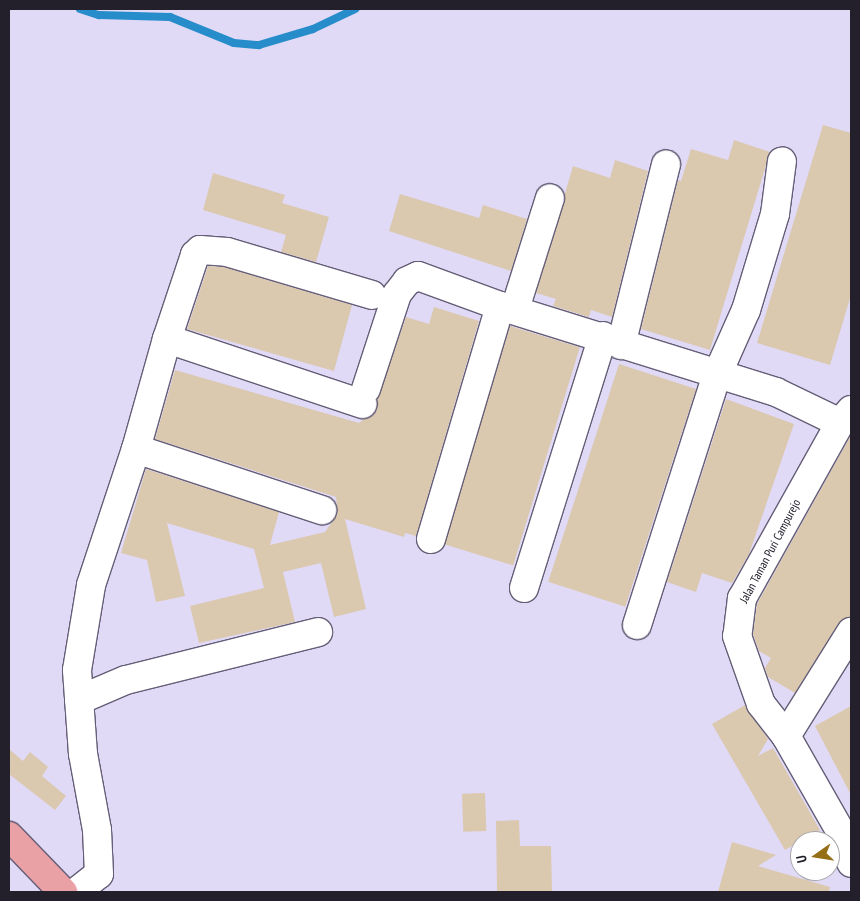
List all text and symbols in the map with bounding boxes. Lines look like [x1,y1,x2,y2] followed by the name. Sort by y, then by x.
[736,497,804,605] street label: Jalan Taman Puri Campurejo
[790,831,840,881] north arrow
[792,854,811,865] text: U

